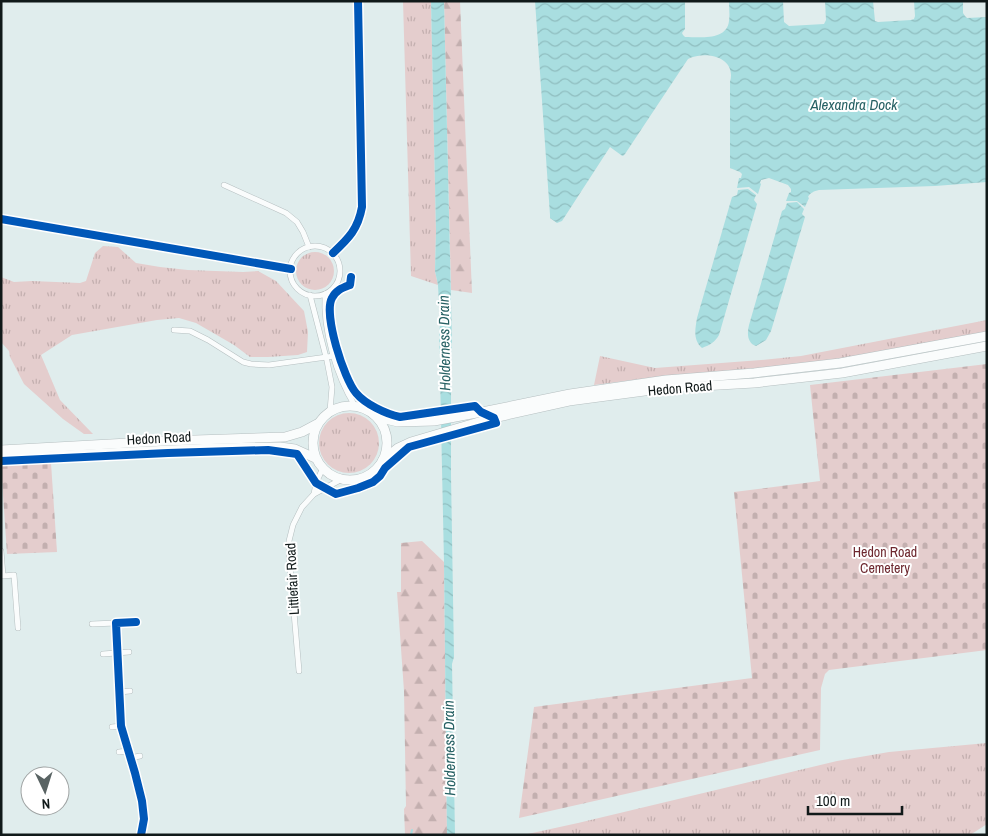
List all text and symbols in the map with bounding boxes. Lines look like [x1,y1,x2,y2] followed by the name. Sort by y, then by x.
[810,94,898,115] water label: Alexandra Dock
[433,295,455,391] water label: Holderness Drain
[647,376,713,400] street label: Hedon Road
[126,427,192,449] street label: Hedon Road
[281,543,303,615] street label: Littlefair Road
[853,543,917,577] park label: Hedon Road Cemetery
[438,700,460,796] water label: Holderness Drain
[20,766,70,816] north arrow
[808,784,902,816] scale bar
[816,790,850,811] text: 100 m
[41,795,51,813] text: N

